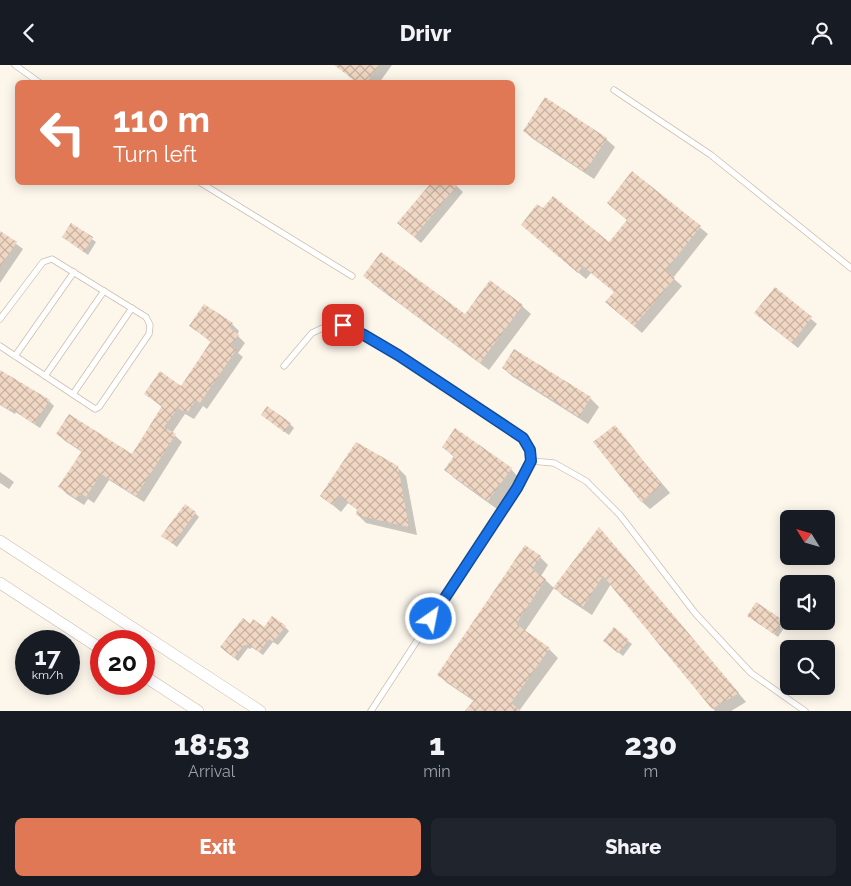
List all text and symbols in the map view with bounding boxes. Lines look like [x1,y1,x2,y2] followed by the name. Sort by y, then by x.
[15,19,43,47] icon: back
[808,19,836,47] icon: person
[400,20,451,46] text: Drivr
[113,99,210,140] text: 110 m
[30,100,95,165] icon: left
[113,141,197,167] text: Turn left
[322,304,364,346] pin
[329,311,357,339] icon: arrive
[780,510,835,565] north arrow
[780,510,835,695] map controls
[780,575,835,630] button: sound
[404,592,456,644] position arrow
[90,630,155,695] speed limit sign: 20
[780,640,835,695] button: search
[34,641,61,671] text: 17
[32,668,63,682] text: km/h
[174,727,249,762] text: 18:53
[429,727,445,762] text: 1
[624,727,677,762] text: 230
[188,762,235,781] text: Arrival
[423,762,451,781] text: min
[643,762,658,781] text: m
[15,818,421,876] button: Exit
[431,818,836,876] button: Share

